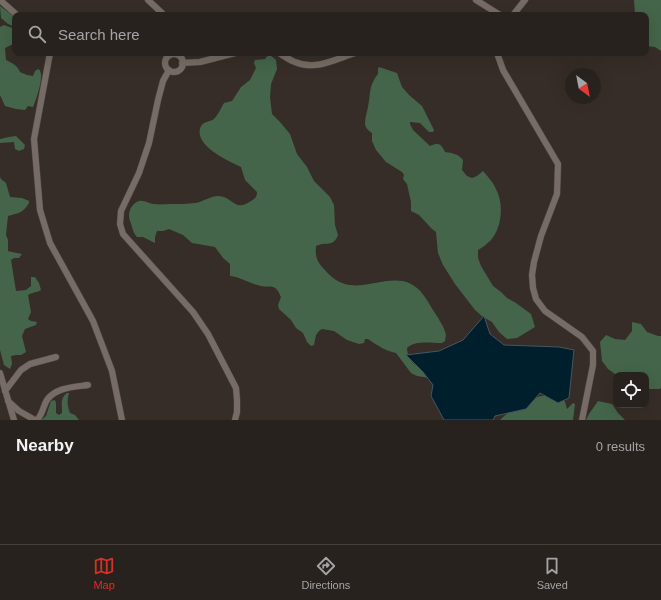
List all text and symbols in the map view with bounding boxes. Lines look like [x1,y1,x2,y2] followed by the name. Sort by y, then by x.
[12,12,649,56] search box
[26,23,48,45] icon: search
[58,26,140,43] text: Search here
[565,68,601,104] north arrow
[613,372,649,408] map controls
[613,372,649,408] button: locate
[16,436,74,455] text: Nearby
[596,439,645,454] text: 0 results
[93,555,115,591] tab: Map
[301,555,350,591] tab: Directions
[537,555,568,591] tab: Saved

